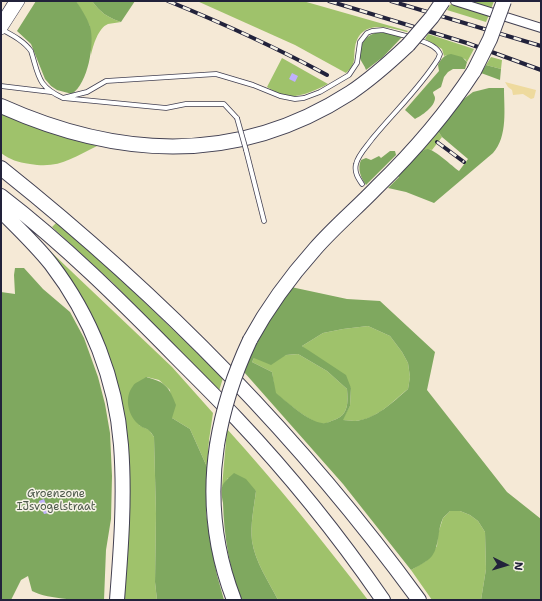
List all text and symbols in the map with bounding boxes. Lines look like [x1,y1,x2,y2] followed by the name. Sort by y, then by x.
[17,487,95,513] park label: Groenzone IJsvogelstraat
[486,545,526,585] north arrow
[511,561,526,571] text: N

